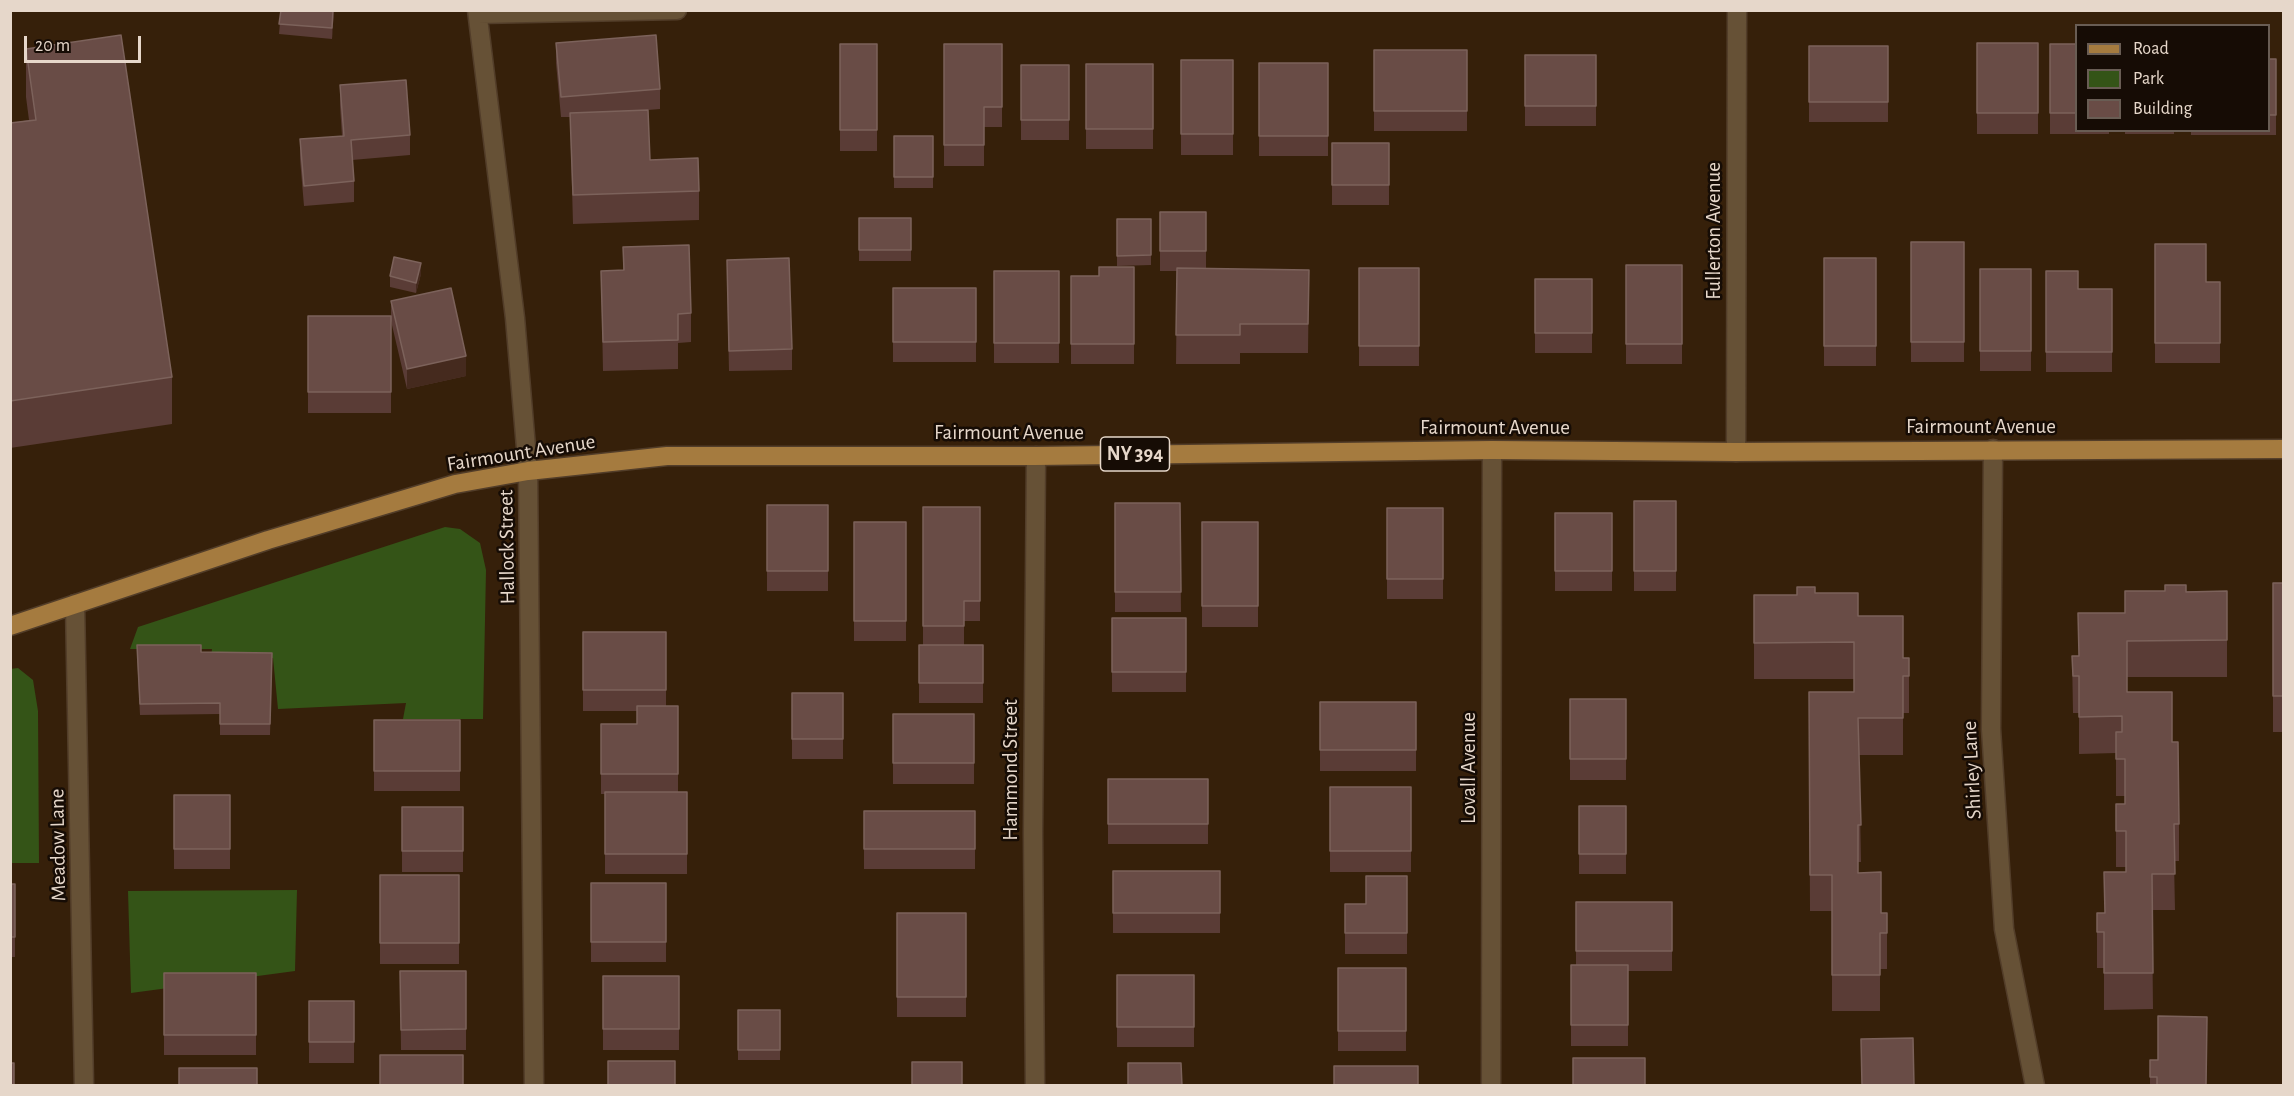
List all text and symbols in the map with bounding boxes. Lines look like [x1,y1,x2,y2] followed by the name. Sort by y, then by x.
[27,24,144,62] scale bar
[2075,24,2270,132] legend
[35,37,70,55] text: 20 m
[2133,40,2169,58] text: Road
[2133,70,2164,88] text: Park
[2133,100,2192,118] text: Building
[1701,162,1727,300] street label: Fullerton Avenue
[1906,414,2056,440] street label: Fairmount Avenue
[1420,415,1570,441] street label: Fairmount Avenue
[934,420,1084,446] street label: Fairmount Avenue
[445,429,597,477] street label: Fairmount Avenue
[1100,437,1170,471] road number: NY 394
[493,489,521,605] street label: Hallock Street
[998,699,1024,841] street label: Hammond Street
[1456,712,1482,824] street label: Lovall Avenue
[1957,720,1987,820] street label: Shirley Lane
[44,788,72,902] street label: Meadow Lane

